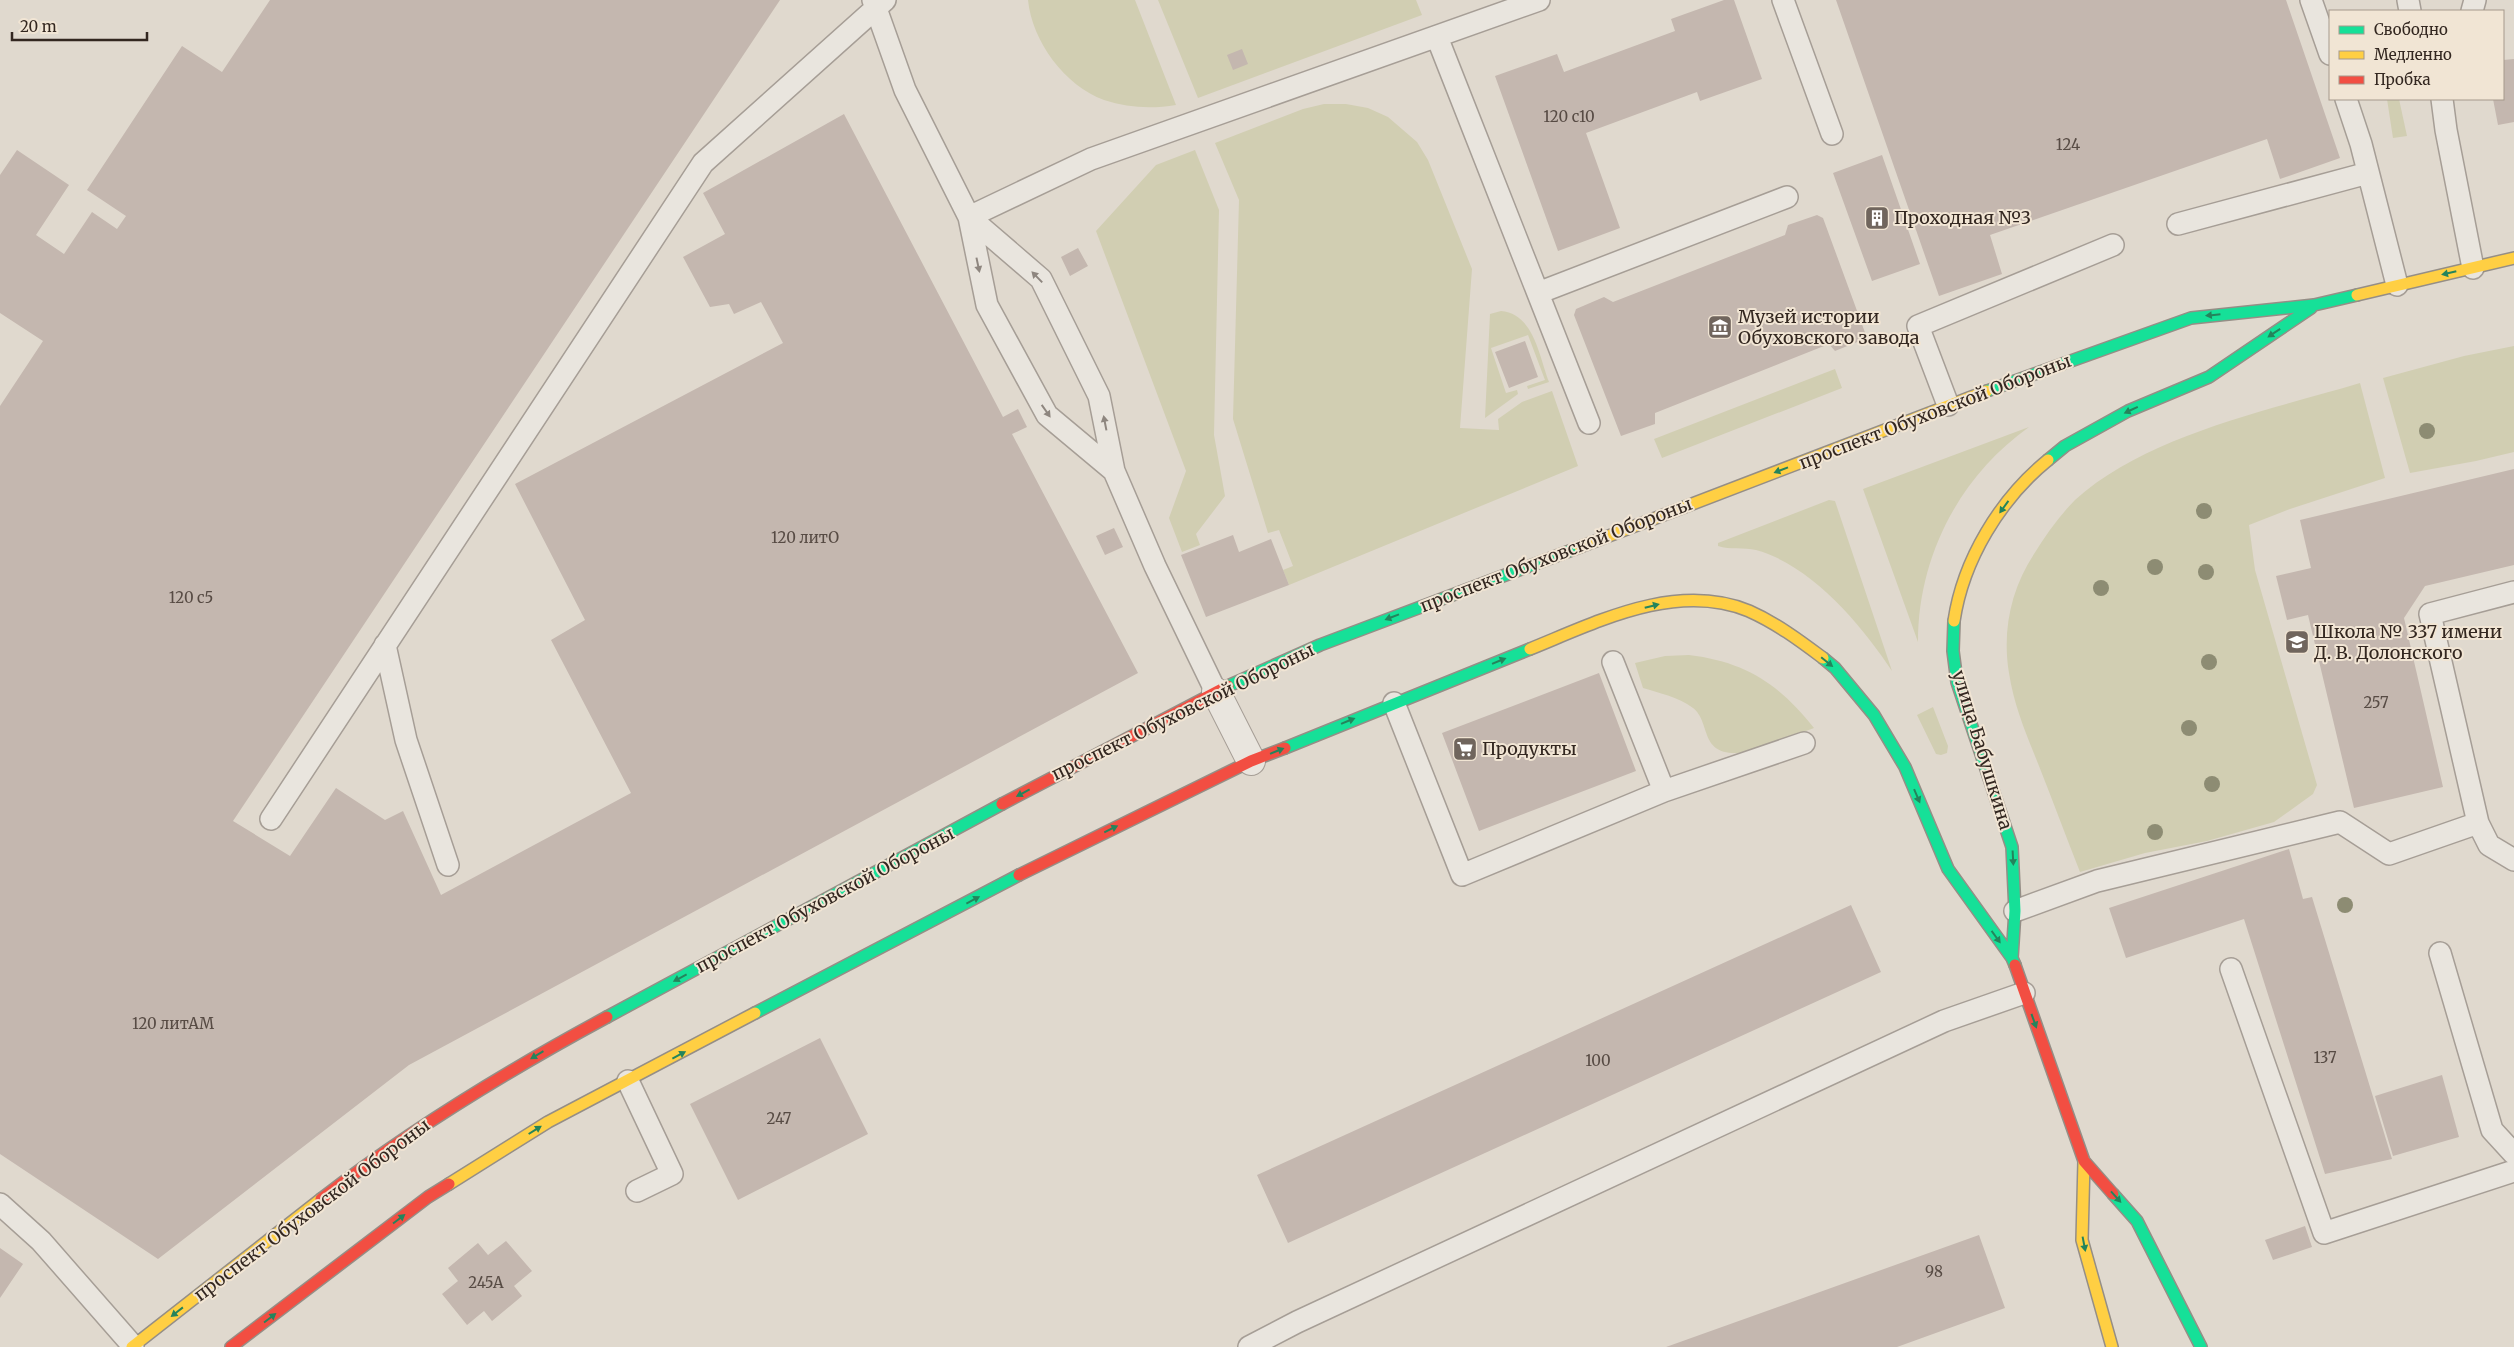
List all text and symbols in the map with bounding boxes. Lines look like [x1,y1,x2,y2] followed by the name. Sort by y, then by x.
[12,10,148,42] scale bar
[2329,10,2504,100] legend
[20,17,57,36] text: 20 m
[2374,20,2448,39] text: Свободно
[2374,45,2452,64] text: Медленно
[2374,70,2431,89] text: Пробка
[1543,107,1595,126] house number: 120 с10
[2056,135,2080,154] house number: 124
[1864,205,1890,231] building icon: Проходная №3
[1894,206,2031,229] place label: Проходная №3
[975,257,983,273] one-way arrow
[2442,269,2457,277] one-way arrow
[1031,271,1043,283] one-way arrow
[1738,305,1920,349] place label: Музей истории Обуховского завода
[2205,311,2221,319] one-way arrow
[1707,314,1733,340] museum icon: Музей истории Обуховского завода
[2267,328,2280,338] one-way arrow
[1796,349,2074,474] street label: проспект Обуховской Обороны
[1041,404,1050,418] one-way arrow
[2124,406,2138,414] one-way arrow
[1100,415,1108,431] one-way arrow
[1774,466,1788,474] one-way arrow
[1417,492,1695,617] street label: проспект Обуховской Обороны
[1999,500,2009,514] one-way arrow
[771,528,839,547] house number: 120 литО
[169,588,213,607] house number: 120 с5
[1645,602,1660,610] one-way arrow
[1384,613,1399,621] one-way arrow
[2314,620,2502,664] place label: Школа № 337 имени Д. В. Долонского
[2284,629,2310,655] school or university icon: Школа № 337 имени Д. В. Долонского
[1048,638,1318,785] street label: проспект Обуховской Обороны
[1492,657,1507,665] one-way arrow
[1821,657,1834,668] one-way arrow
[1947,667,2018,833] street label: улица Бабушкина
[2363,693,2389,712] house number: 257
[1341,717,1356,725] one-way arrow
[1452,736,1478,762] supermarket icon: Продукты
[1482,737,1577,760] place label: Продукты
[1270,746,1284,754] one-way arrow
[1016,789,1030,797] one-way arrow
[1913,789,1921,804] one-way arrow
[692,821,958,978] street label: проспект Обуховской Обороны
[1104,824,1118,832] one-way arrow
[2009,851,2017,867] one-way arrow
[966,896,980,904] one-way arrow
[1991,930,2002,943] one-way arrow
[672,974,687,982] one-way arrow
[132,1014,214,1033] house number: 120 литАМ
[2030,1014,2038,1029] one-way arrow
[2314,1048,2337,1067] house number: 137
[672,1050,685,1059] one-way arrow
[530,1051,543,1060] one-way arrow
[1585,1051,1611,1070] house number: 100
[767,1109,792,1128] house number: 247
[189,1113,434,1306] street label: проспект Обуховской Обороны
[528,1126,541,1135] one-way arrow
[2110,1191,2122,1203] one-way arrow
[392,1214,405,1225] one-way arrow
[2080,1237,2088,1252] one-way arrow
[1925,1262,1943,1281] house number: 98
[468,1273,504,1292] house number: 245А
[170,1307,184,1317] one-way arrow
[263,1312,276,1323] one-way arrow

